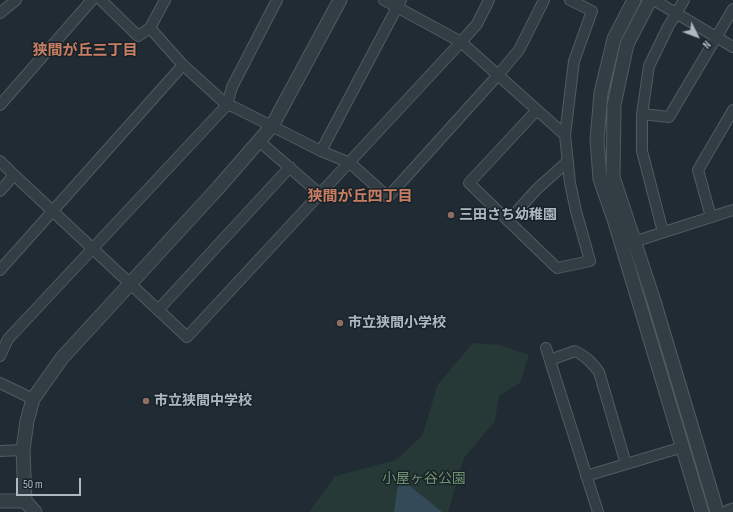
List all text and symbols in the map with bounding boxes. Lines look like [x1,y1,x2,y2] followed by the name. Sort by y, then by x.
[677,16,717,56] north arrow
[699,38,713,51] text: N
[33,42,137,60] district label: 狭間が丘三丁目
[308,188,412,206] district label: 狭間が丘四丁目
[459,207,557,223] place label: 三田さち幼稚園
[446,210,456,220] marker: 三田さち幼稚園
[348,315,446,331] place label: 市立狭間小学校
[335,318,345,328] marker: 市立狭間小学校
[154,393,252,409] place label: 市立狭間中学校
[141,396,151,406] marker: 市立狭間中学校
[18,470,83,496] scale bar
[382,471,466,487] park label: 小屋ヶ谷公園
[23,477,43,492] text: 50 m

